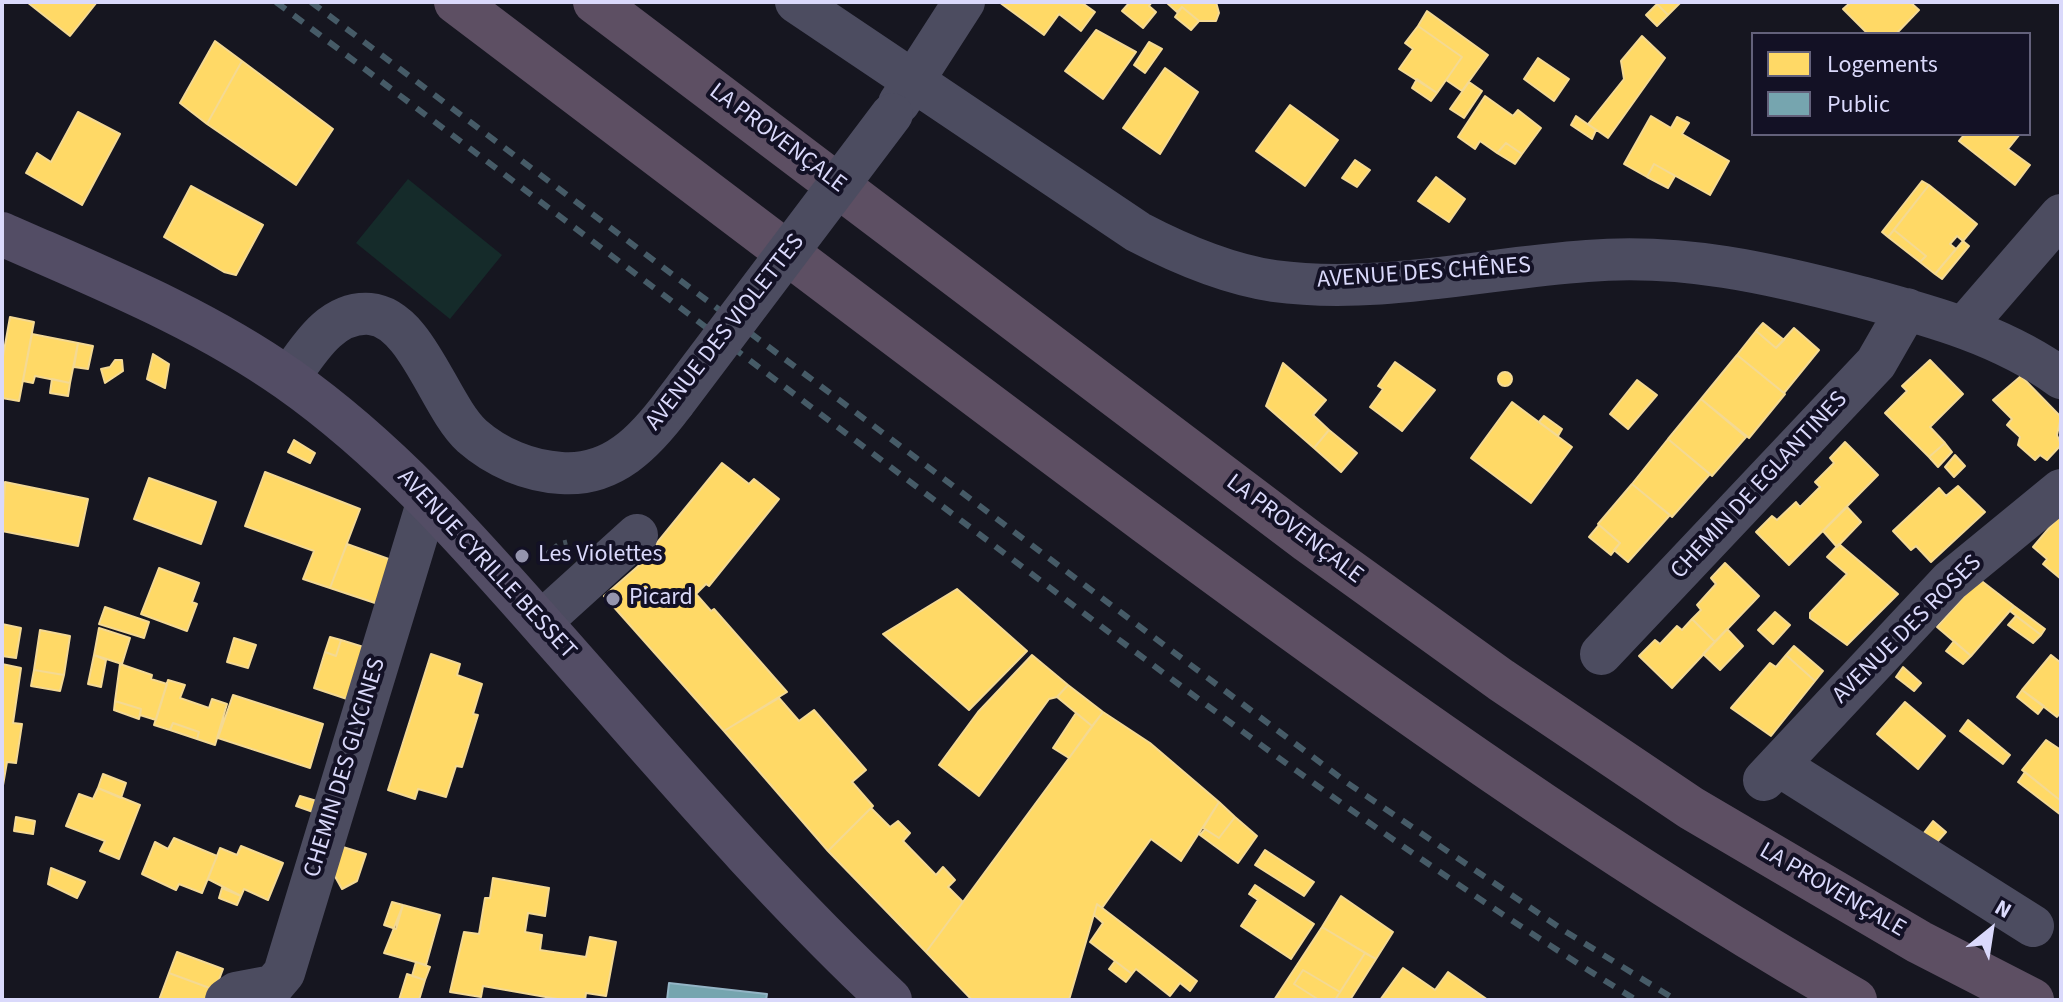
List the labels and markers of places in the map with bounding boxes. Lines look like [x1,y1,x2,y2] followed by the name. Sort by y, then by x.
[538,542,663,570] place label: Les Violettes
[513,547,531,565] marker: Les Violettes
[629,585,693,613] place label: Picard
[604,590,622,608] marker: Picard

